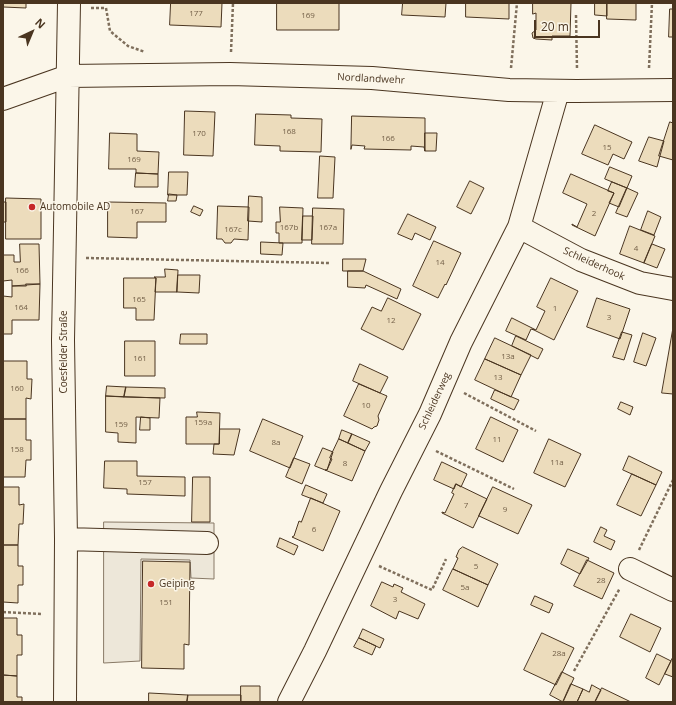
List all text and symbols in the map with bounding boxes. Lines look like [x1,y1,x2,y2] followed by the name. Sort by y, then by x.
[189,9,203,19] house number: 177
[301,11,315,21] house number: 169
[12,12,52,52] north arrow
[536,12,602,38] scale bar
[32,14,49,32] text: N
[541,18,569,35] text: 20 m
[337,71,405,87] street label: Nordlandwehr
[282,127,296,137] house number: 168
[192,129,206,139] house number: 170
[381,134,395,144] house number: 166
[602,143,612,153] house number: 15
[127,155,141,165] house number: 169
[40,201,110,213] place label: Automobile AD
[27,202,37,212] marker: Automobile AD
[130,207,144,217] house number: 167
[592,209,596,219] house number: 2
[280,223,298,233] house number: 167b
[319,223,337,233] house number: 167a
[224,225,242,235] house number: 167c
[634,244,638,254] house number: 4
[561,245,627,283] street label: Schleiderhook
[435,258,445,268] house number: 14
[15,266,29,276] house number: 166
[132,295,146,305] house number: 165
[14,303,28,313] house number: 164
[553,304,557,314] house number: 1
[58,310,70,394] street label: Coesfelder Straße
[607,313,611,323] house number: 3
[386,316,396,326] house number: 12
[501,352,515,362] house number: 13a
[133,354,147,364] house number: 161
[417,371,453,431] street label: Schleiderweg
[493,373,503,383] house number: 13
[10,384,24,394] house number: 160
[361,401,371,411] house number: 10
[194,418,212,428] house number: 159a
[114,420,128,430] house number: 159
[492,435,502,445] house number: 11
[271,438,281,448] house number: 8a
[10,445,24,455] house number: 158
[550,458,564,468] house number: 11a
[343,459,347,469] house number: 8
[138,478,152,488] house number: 157
[464,501,468,511] house number: 7
[503,505,507,515] house number: 9
[312,525,316,535] house number: 6
[474,562,478,572] house number: 5
[596,576,606,586] house number: 28
[159,578,195,590] place label: Geiping
[146,579,156,589] marker: Geiping
[460,583,470,593] house number: 5a
[393,595,397,605] house number: 3
[159,598,173,608] house number: 151
[552,649,566,659] house number: 28a

